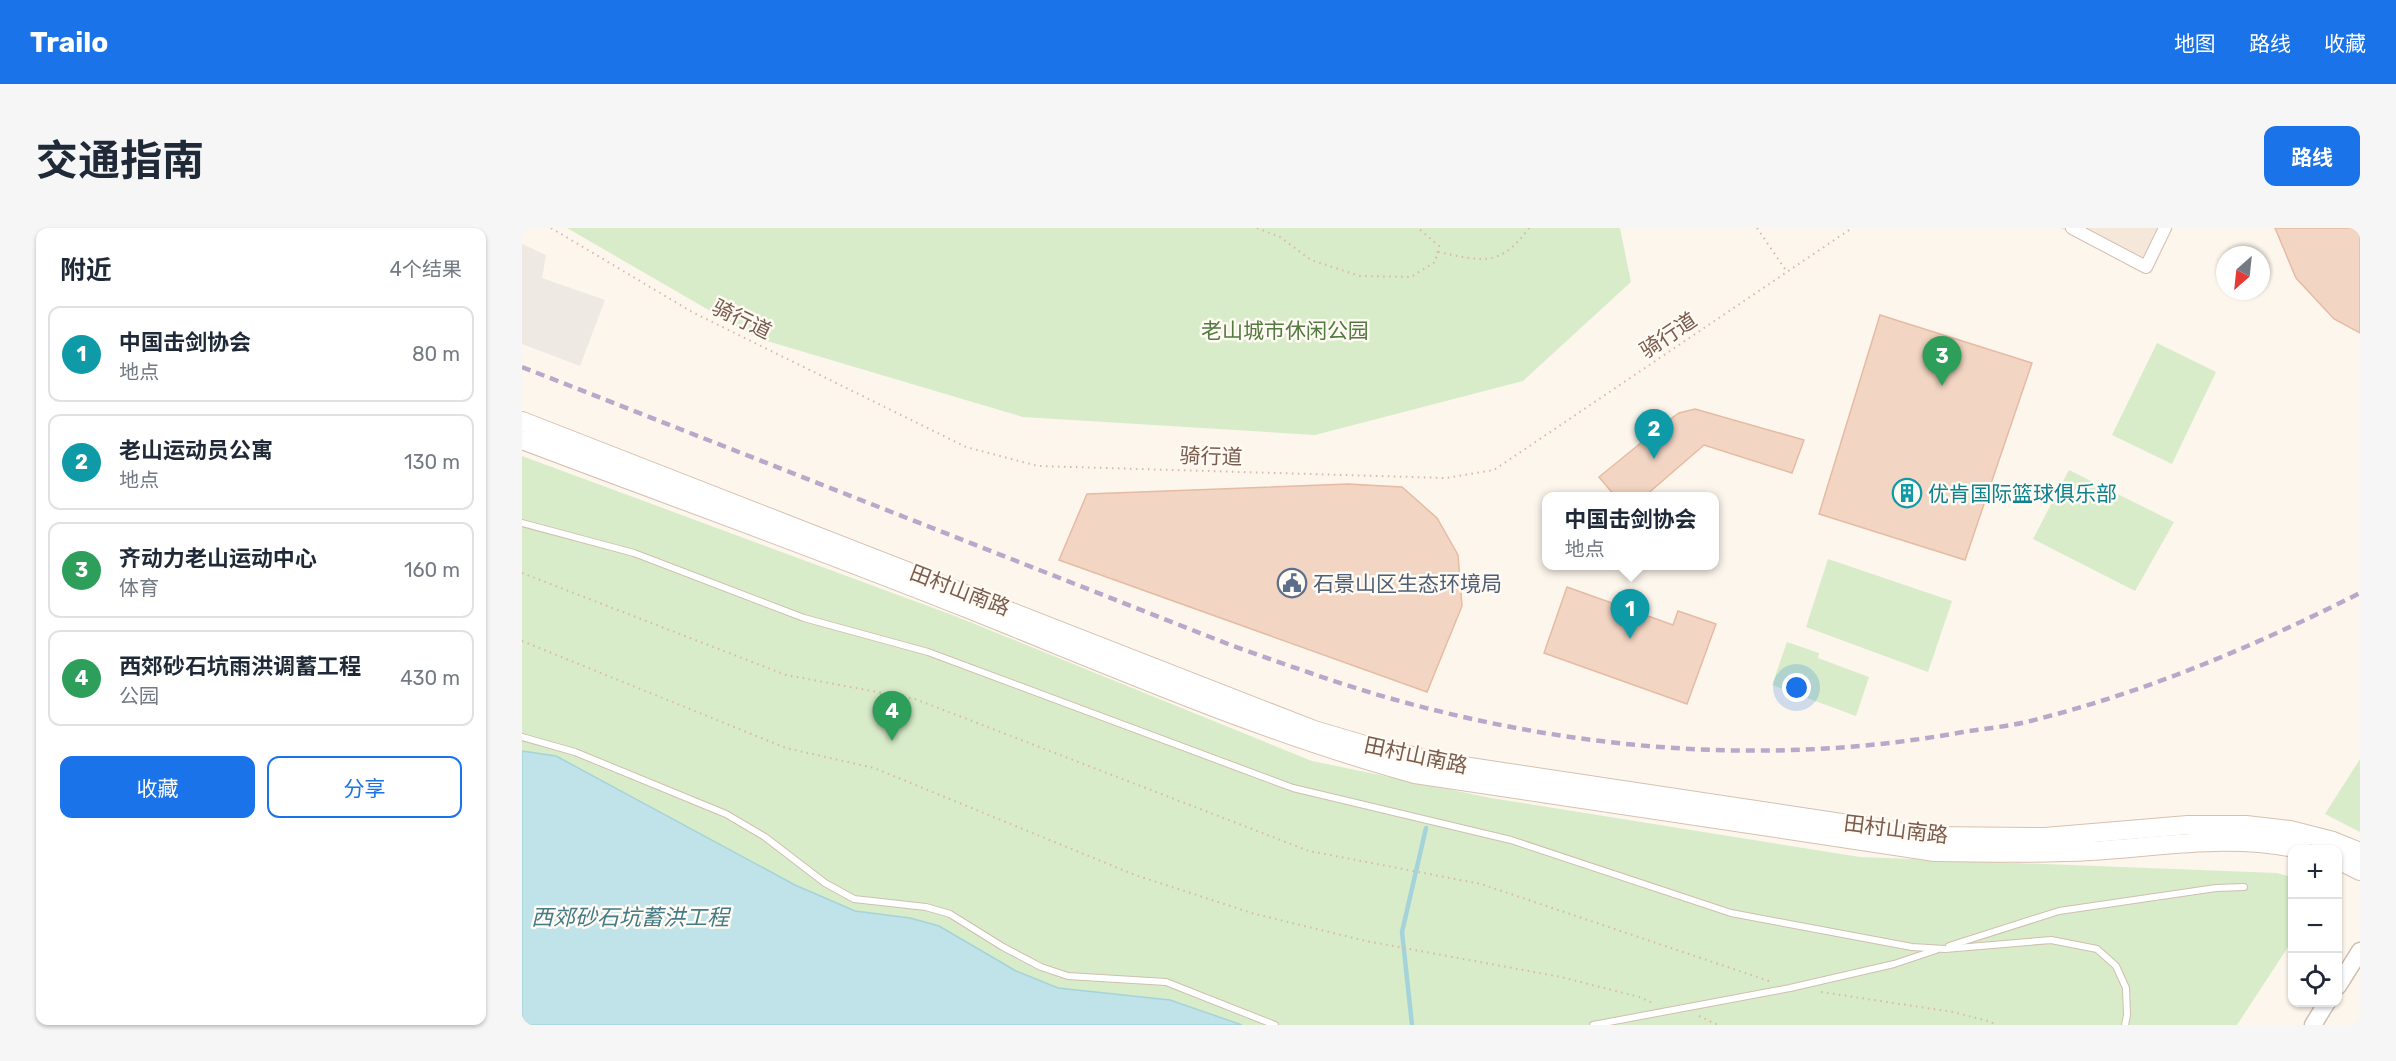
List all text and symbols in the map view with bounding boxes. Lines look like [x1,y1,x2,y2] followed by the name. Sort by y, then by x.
[30,26,108,59] text: Trailo
[2174,31,2216,56] text: 地图
[2249,31,2291,56] text: 路线
[2324,31,2366,56] text: 收藏
[2264,126,2360,186] button: 路线
[36,136,204,186] text: 交通指南
[2216,246,2270,300] north arrow
[60,255,112,286] text: 附近
[390,257,462,281] text: 4个结果
[708,294,776,344] street label: 骑行道
[1635,307,1701,363] street label: 骑行道
[1201,318,1369,343] park label: 老山城市休闲公园
[119,329,251,356] text: 中国击剑协会
[1922,336,1962,386] pin: 3
[77,342,86,366] text: 1
[412,342,460,366] text: 80 m
[119,360,159,384] text: 地点
[1634,410,1674,459] pin: 2
[119,437,273,464] text: 老山运动员公寓
[1179,442,1243,470] street label: 骑行道
[75,450,88,474] text: 2
[404,450,460,474] text: 130 m
[119,468,159,492] text: 地点
[1891,477,1923,509] building icon: 优肯国际篮球俱乐部
[1928,481,2117,506] place label: 优肯国际篮球俱乐部
[1542,492,1719,570] popup
[1564,506,1697,533] text: 中国击剑协会
[1564,537,1604,561] text: 地点
[119,545,317,572] text: 齐动力老山运动中心
[75,558,88,582] text: 3
[404,558,460,582] text: 160 m
[907,560,1013,620] street label: 田村山南路
[1276,567,1308,599] public building icon: 石景山区生态环境局
[1313,571,1502,596] place label: 石景山区生态环境局
[119,576,159,600] text: 体育
[1610,590,1650,639] pin: 1
[119,653,361,680] text: 西郊砂石坑雨洪调蓄工程
[75,666,88,690] text: 4
[400,666,460,690] text: 430 m
[1782,673,1811,702] your location
[119,684,159,708] text: 公园
[872,692,911,741] pin: 4
[1362,732,1470,778] street label: 田村山南路
[60,756,255,818] button: 收藏
[267,756,462,818] button: 分享
[1842,810,1950,848] street label: 田村山南路
[2288,845,2342,1007] map controls
[2288,845,2342,899] button: +
[2288,899,2342,953] button: −
[531,904,732,931] water label: 西郊砂石坑蓄洪工程
[2288,953,2342,1007] button: locate

